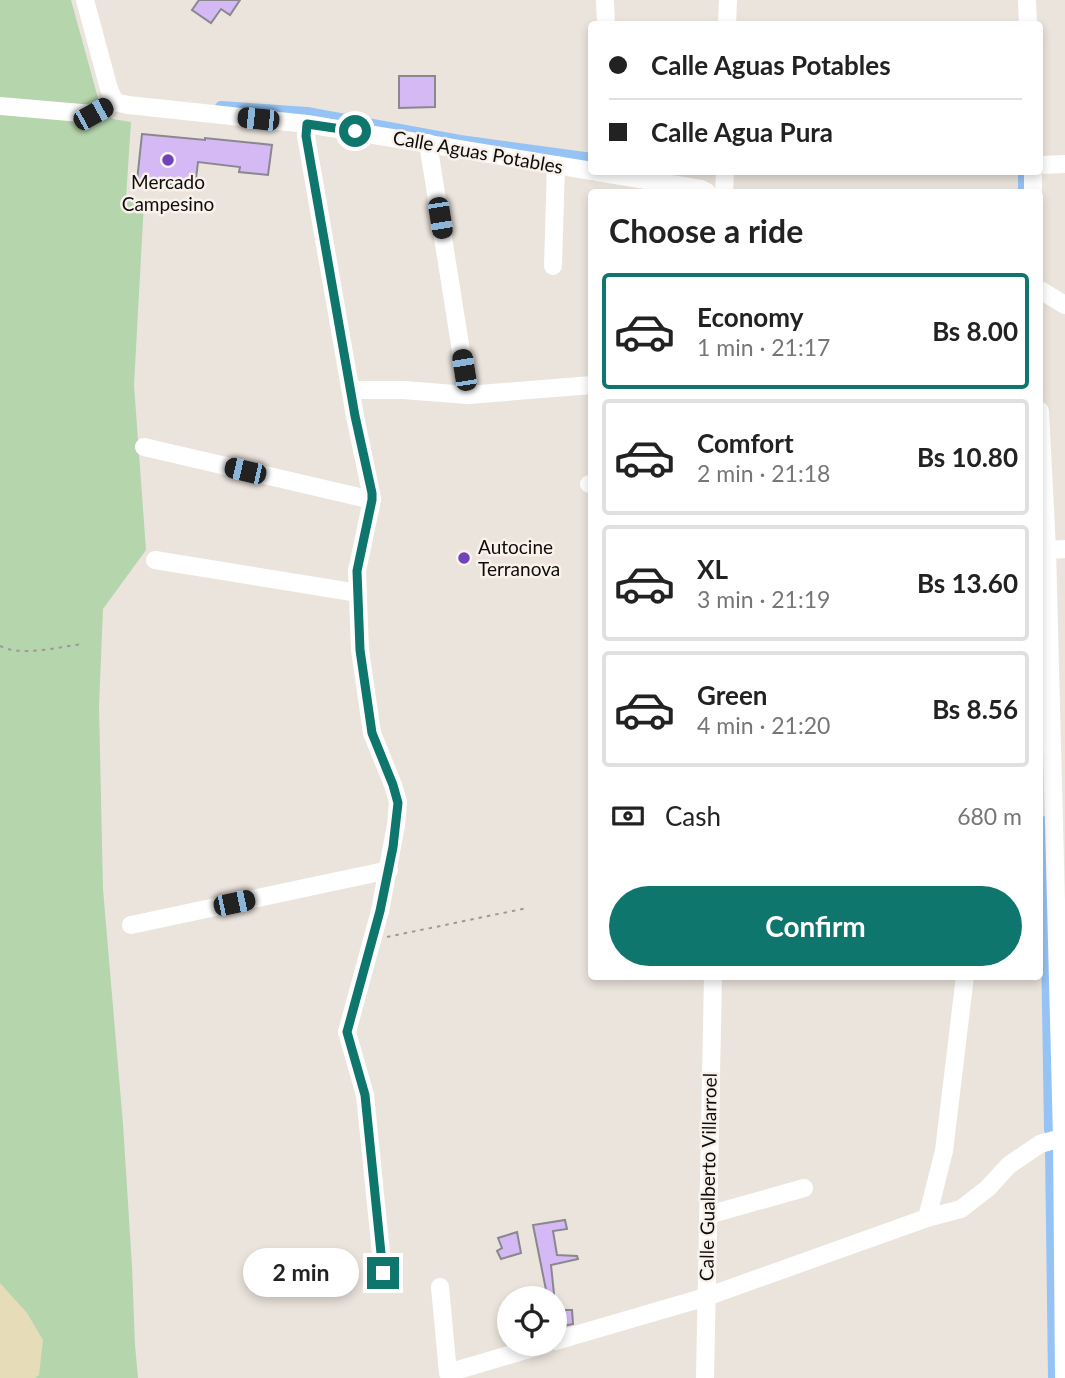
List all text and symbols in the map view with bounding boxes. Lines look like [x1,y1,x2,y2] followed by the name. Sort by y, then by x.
[651,49,891,81] text: Calle Aguas Potables
[70,95,117,133] car
[237,106,280,132] car
[339,115,371,147] route start
[651,116,833,148] text: Calle Agua Pura
[391,125,565,178] street label: Calle Aguas Potables
[160,152,176,168] marker: Mercado Campesino
[122,170,214,215] place label: Mercado Campesino
[427,196,454,240] car
[609,211,803,250] text: Choose a ride
[613,300,676,363] icon: car
[697,301,803,333] text: Economy
[932,315,1018,347] text: Bs 8.00
[697,333,830,361] text: 1 min · 21:17
[451,348,478,392] car
[613,426,676,489] icon: car
[697,427,794,459] text: Comfort
[917,441,1018,473] text: Bs 10.80
[223,456,268,486] car
[697,459,830,487] text: 2 min · 21:18
[478,535,560,580] place label: Autocine Terranova
[456,550,472,566] marker: Autocine Terranova
[613,552,676,615] icon: car
[697,553,728,585] text: XL
[917,567,1018,599] text: Bs 13.60
[697,585,830,613] text: 3 min · 21:19
[613,678,676,741] icon: car
[697,679,767,711] text: Green
[932,693,1018,725] text: Bs 8.56
[697,711,830,739] text: 4 min · 21:20
[609,797,647,835] icon: cash
[665,800,721,832] text: Cash
[957,802,1022,830] text: 680 m
[609,886,1022,966] button: Confirm
[212,888,257,918] car
[694,1073,721,1281] street label: Calle Gualberto Villarroel
[243,1248,358,1298] callout: 2 min
[367,1257,399,1289] route end
[272,1258,330,1286] text: 2 min
[497,1286,567,1356] map controls
[497,1286,567,1356] button: locate

